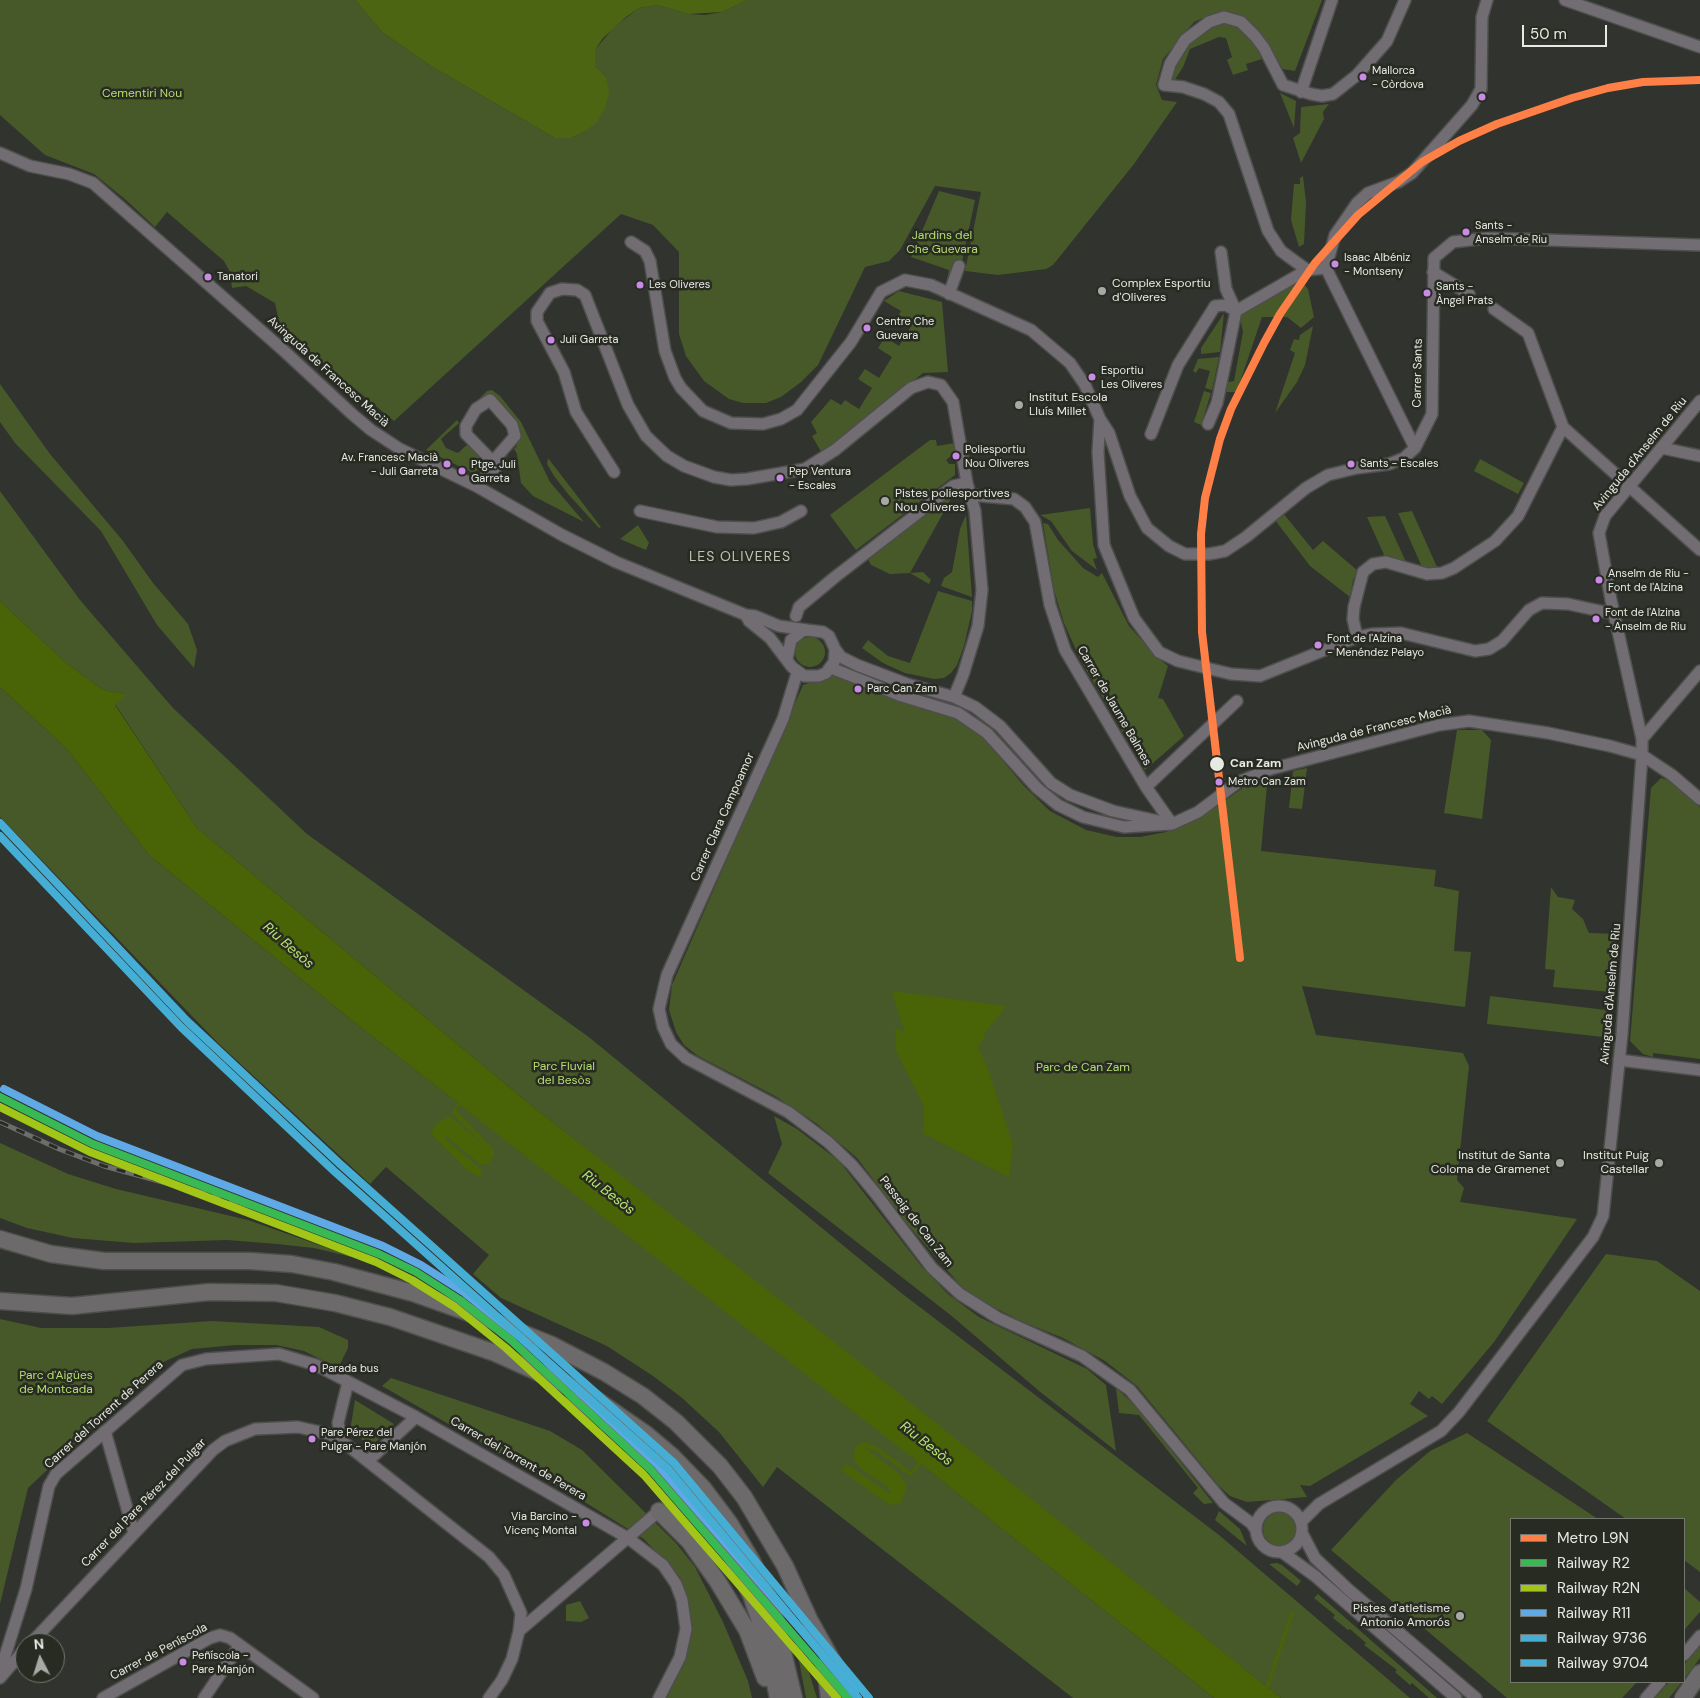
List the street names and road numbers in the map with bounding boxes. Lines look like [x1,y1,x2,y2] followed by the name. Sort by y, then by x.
[264,314,392,430] street label: Avinguda de Francesc Macià
[1410,338,1426,408] street label: Carrer Sants
[1590,394,1690,514] street label: Avinguda d'Anselm de Riu
[1074,644,1154,768] street label: Carrer de Jaume Balmes
[1295,703,1453,755] street label: Avinguda de Francesc Macià
[688,750,758,884] street label: Carrer Clara Campoamor
[1598,923,1624,1065] street label: Avinguda d'Anselm de Riu
[876,1174,956,1270] street label: Passeig de Can Zam
[42,1358,166,1472] street label: Carrer del Torrent de Perera
[448,1414,588,1504] street label: Carrer del Torrent de Perera
[79,1436,209,1570] street label: Carrer del Pare Pérez del Pulgar
[108,1620,210,1684] street label: Carrer de Peníscola

